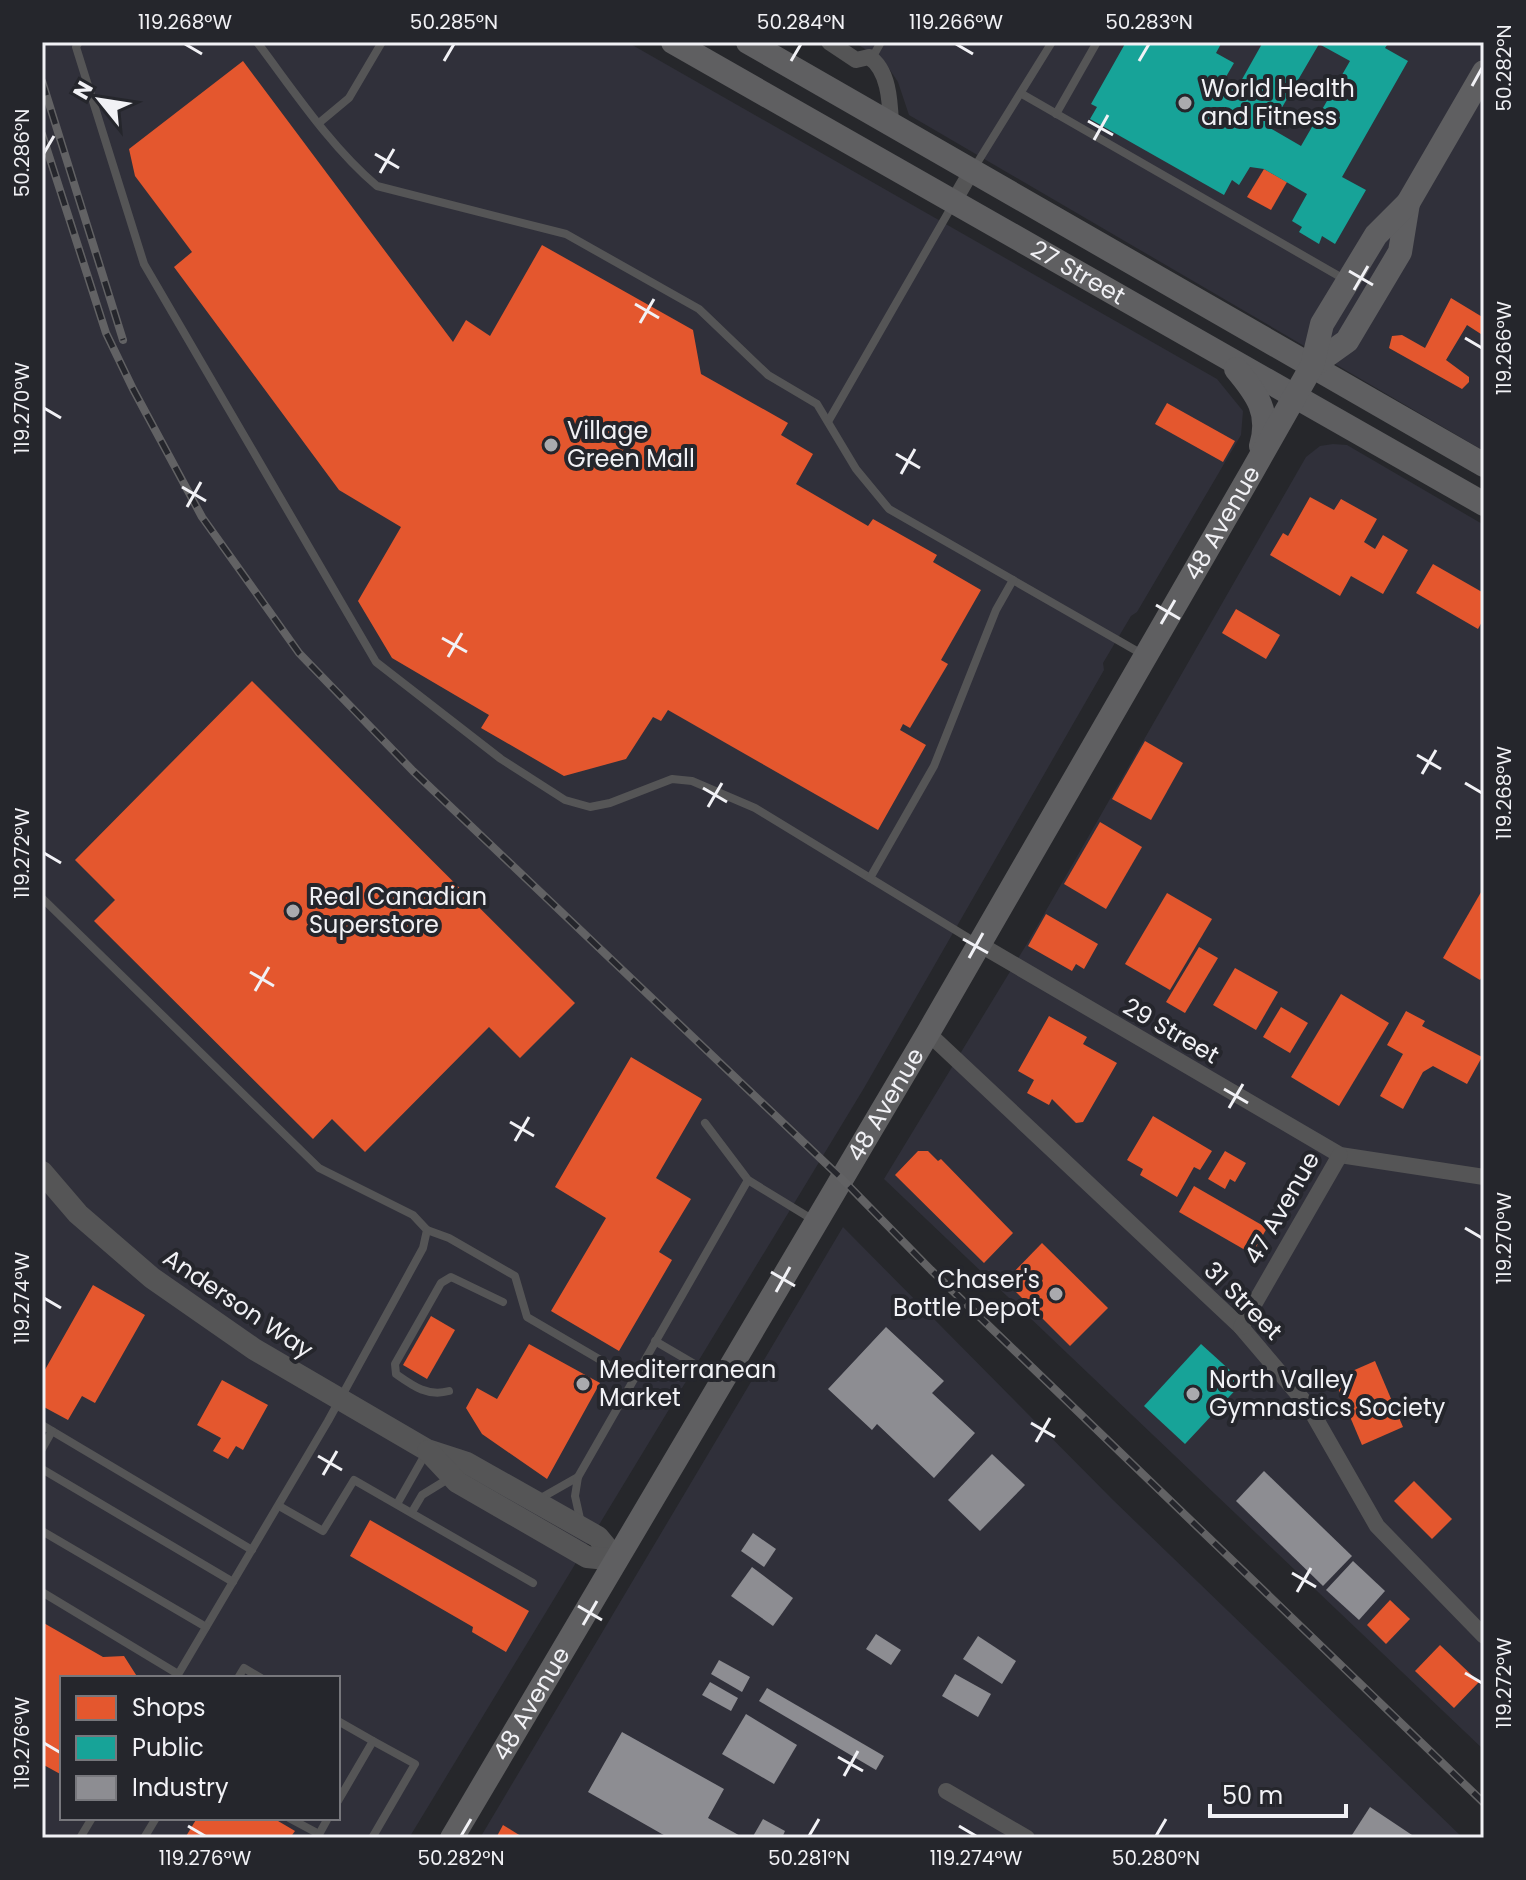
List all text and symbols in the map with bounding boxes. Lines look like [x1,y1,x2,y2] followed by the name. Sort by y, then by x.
[138,8,233,36] text: 119.268°W
[410,8,498,36] text: 50.285°N
[757,8,845,36] text: 50.284°N
[909,8,1004,36] text: 119.266°W
[1105,8,1193,36] text: 50.283°N
[1490,24,1518,112] text: 50.282°N
[60,60,140,140] north arrow
[1201,72,1355,133] place label: World Health and Fitness
[66,75,101,105] text: N
[1176,94,1194,112] marker: World Health and Fitness
[8,109,36,197] text: 50.286°N
[1025,232,1131,312] street label: 27 Street
[1490,300,1518,395] text: 119.266°W
[8,361,36,454] text: 119.270°W
[567,414,695,475] place label: Village Green Mall
[542,436,560,454] marker: Village Green Mall
[1176,460,1268,586] street label: 48 Avenue
[1490,745,1518,840] text: 119.268°W
[8,807,36,899] text: 119.272°W
[309,880,487,941] place label: Real Canadian Superstore
[284,902,302,920] marker: Real Canadian Superstore
[1117,990,1225,1071] street label: 29 Street
[839,1041,932,1167] street label: 48 Avenue
[1236,1145,1327,1270] street label: 47 Avenue
[1490,1191,1518,1284] text: 119.270°W
[157,1241,320,1366] street label: Anderson Way
[8,1251,36,1344] text: 119.274°W
[1197,1254,1290,1347] street label: 31 Street
[893,1263,1040,1324] place label: Chaser's Bottle Depot
[1047,1285,1065,1303] marker: Chaser's Bottle Depot
[599,1353,776,1414] place label: Mediterranean Market
[1209,1363,1446,1424] place label: North Valley Gymnastics Society
[574,1375,592,1393] marker: Mediterranean Market
[1184,1385,1202,1403] marker: North Valley Gymnastics Society
[1490,1637,1518,1729] text: 119.272°W
[484,1640,577,1766] street label: 48 Avenue
[60,1676,340,1820] legend
[132,1691,206,1724] text: Shops
[8,1696,36,1789] text: 119.276°W
[132,1731,204,1764] text: Public
[1210,1768,1346,1818] scale bar
[132,1771,229,1804] text: Industry
[1222,1779,1283,1812] text: 50 m
[159,1844,252,1872] text: 119.276°W
[417,1844,505,1872] text: 50.282°N
[768,1844,850,1872] text: 50.281°N
[930,1844,1023,1872] text: 119.274°W
[1112,1844,1200,1872] text: 50.280°N

